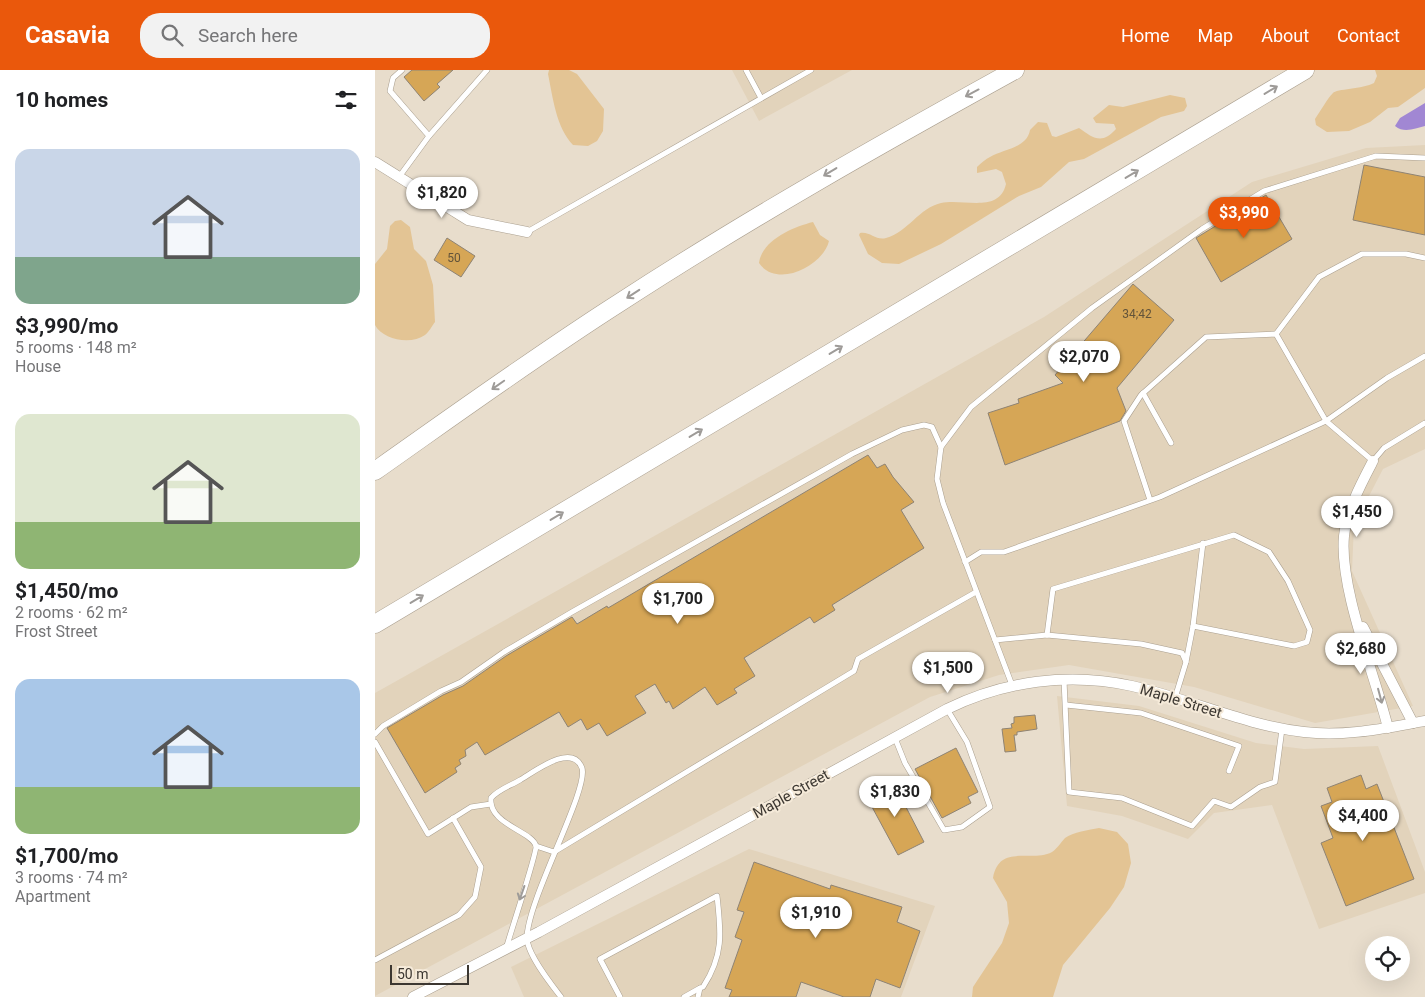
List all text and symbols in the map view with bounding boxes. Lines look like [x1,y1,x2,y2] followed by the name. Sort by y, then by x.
[140,13,490,58] search box
[25,21,110,49] text: Casavia
[158,21,186,49] icon: search
[198,24,298,47] text: Search here
[1121,25,1170,46] text: Home
[1198,25,1233,46] text: Map
[1261,25,1309,46] text: About
[1337,25,1400,46] text: Contact
[1263,85,1277,95] one-way arrow
[332,86,360,114] icon: filters
[15,88,108,112] text: 10 homes
[965,89,980,98] one-way arrow
[824,168,838,178] one-way arrow
[1124,169,1138,179] one-way arrow
[401,176,483,219] pin: $1,820
[143,182,233,272] icon: home
[417,183,467,202] text: $1,820
[1203,196,1285,239] pin: $3,990
[1219,203,1269,222] text: $3,990
[447,251,461,265] house number: 50
[626,288,640,299] one-way arrow
[1122,307,1152,321] house number: 34;42
[15,314,118,338] text: $3,990/mo
[15,338,137,357] text: 5 rooms · 148 m²
[1043,340,1125,383] pin: $2,070
[829,345,843,355] one-way arrow
[1059,347,1109,366] text: $2,070
[15,357,61,376] text: House
[491,380,505,390] one-way arrow
[689,428,704,438] one-way arrow
[143,447,233,537] icon: home
[1316,496,1398,538] pin: $1,450
[1332,502,1382,521] text: $1,450
[549,510,563,520] one-way arrow
[15,579,118,603] text: $1,450/mo
[637,582,719,625] pin: $1,700
[653,589,703,608] text: $1,700
[409,593,423,603] one-way arrow
[15,603,128,622] text: 2 rooms · 62 m²
[15,622,98,641] text: Frost Street
[1320,632,1402,675] pin: $2,680
[1336,639,1386,658] text: $2,680
[907,652,989,694] pin: $1,500
[923,658,973,677] text: $1,500
[1138,680,1224,722] street label: Maple Street
[1376,687,1385,703] one-way arrow
[143,712,233,802] icon: home
[750,766,832,822] street label: Maple Street
[854,776,936,818] pin: $1,830
[870,782,920,801] text: $1,830
[1322,800,1404,842] pin: $4,400
[1338,806,1388,825] text: $4,400
[15,844,118,868] text: $1,700/mo
[15,868,128,887] text: 3 rooms · 74 m²
[517,884,526,900] one-way arrow
[15,887,91,906] text: Apartment
[775,896,857,939] pin: $1,910
[791,903,841,922] text: $1,910
[1365,936,1410,981] map controls
[1365,936,1410,981] button: locate
[390,962,469,985] scale bar
[397,966,429,982] text: 50 m

